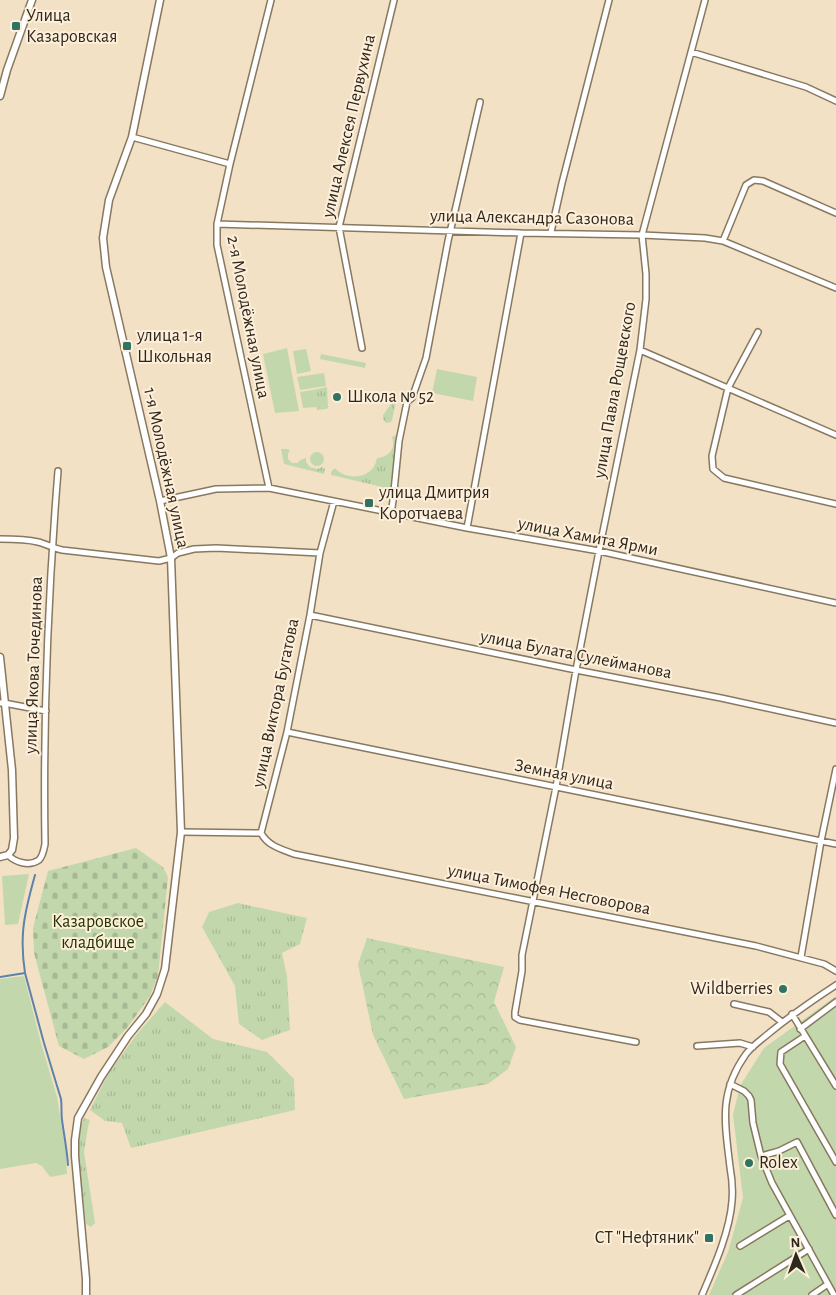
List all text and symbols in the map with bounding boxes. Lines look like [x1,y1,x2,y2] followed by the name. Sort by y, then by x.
[26,7,117,46] place label: Улица Казаровская
[10,20,22,32] marker: Улица Казаровская
[319,32,379,220] street label: улица Алексея Первухина
[429,207,634,229] street label: улица Александра Сазонова
[223,234,273,400] street label: 2-я Молодёжная улица
[590,300,639,481] street label: улица Павла Рощевского
[136,327,212,366] place label: улица 1-я Школьная
[121,340,133,352] marker: улица 1-я Школьная
[140,386,192,550] street label: 1-я Молодёжная улица
[347,388,434,406] place label: Школа № 52
[331,391,343,403] marker: Школа № 52
[378,484,490,523] place label: улица Дмитрия Коротчаева
[363,497,375,509] marker: улица Дмитрия Коротчаева
[516,514,659,559] street label: улица Хамита Ярми
[22,576,46,755] street label: улица Якова Точединова
[249,617,303,790] street label: улица Виктора Бугатова
[478,627,673,682] street label: улица Булата Сулейманова
[513,757,615,793] street label: Земная улица
[445,861,652,918] street label: улица Тимофея Несговорова
[52,913,144,952] park label: Казаровское кладбище
[690,980,773,998] place label: Wildberries
[777,983,789,995] marker: Wildberries
[759,1154,798,1172] place label: Rolex
[743,1157,755,1169] marker: Rolex
[594,1229,699,1247] place label: СТ "Нефтяник"
[771,1230,821,1280] north arrow
[703,1232,715,1244] marker: СТ "Нефтяник"
[790,1236,801,1250] text: N

